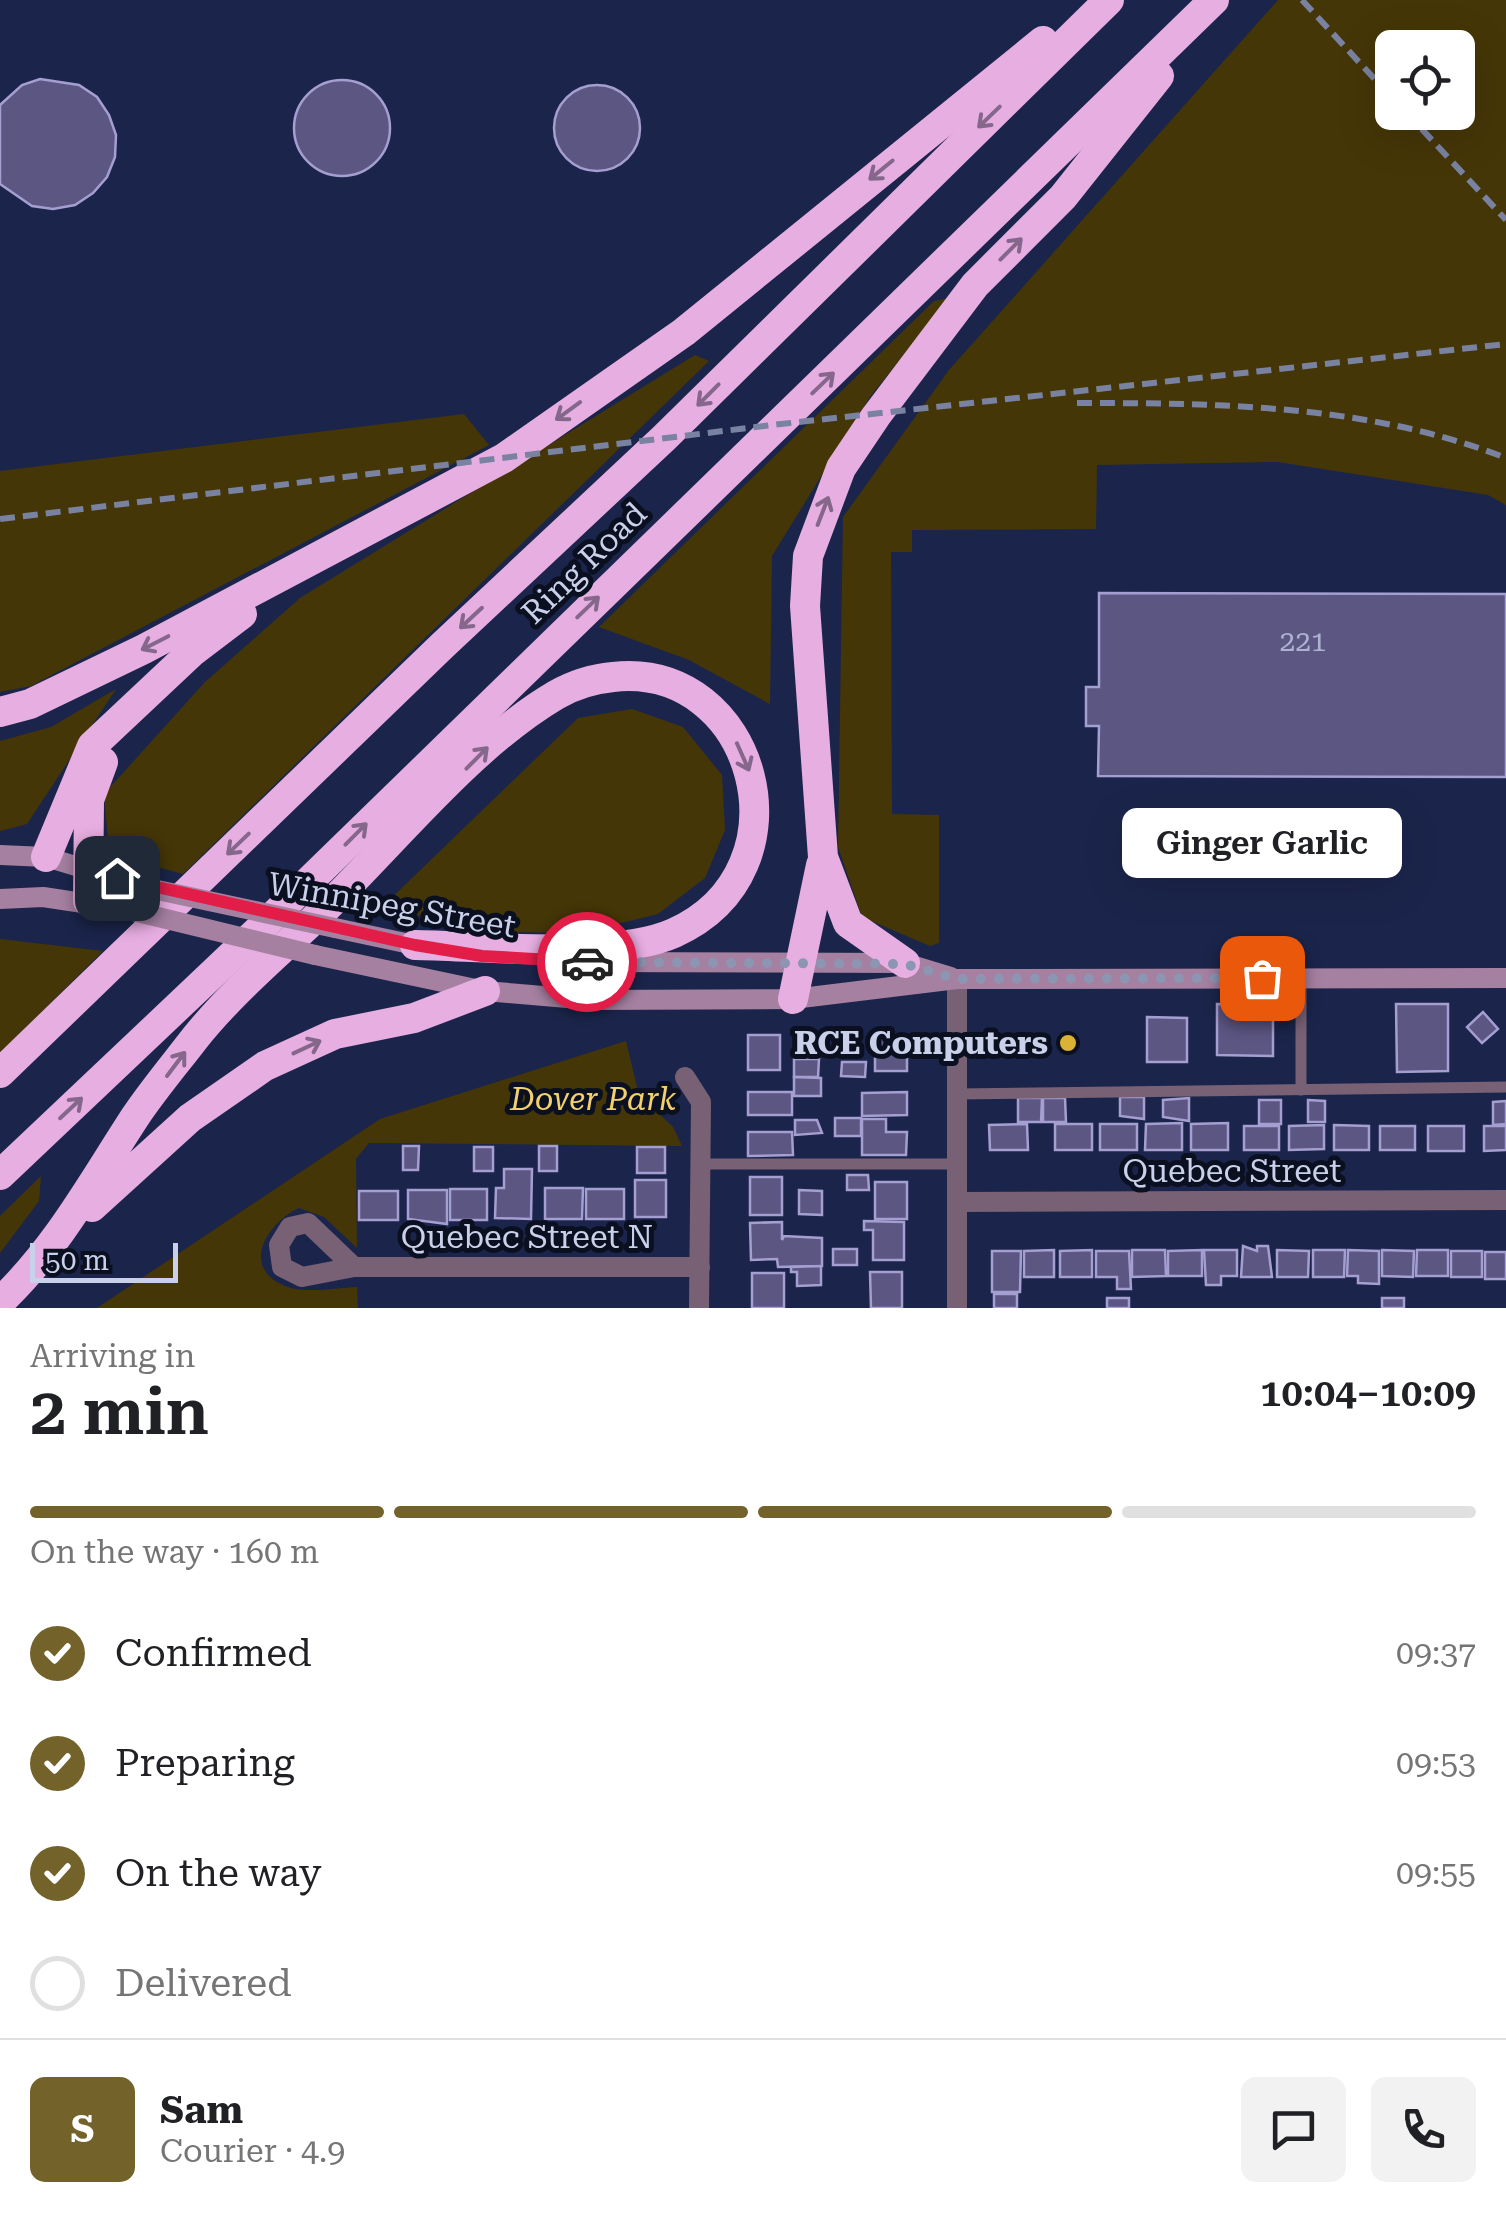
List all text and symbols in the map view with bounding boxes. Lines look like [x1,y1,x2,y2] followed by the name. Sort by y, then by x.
[1375,30,1475,130] map controls
[1375,30,1475,130] button: locate
[977,105,1001,129] one-way arrow
[868,159,894,181] one-way arrow
[999,237,1023,261] one-way arrow
[811,371,835,395] one-way arrow
[696,382,720,406] one-way arrow
[555,400,582,421] one-way arrow
[514,494,654,632] street label: Ring Road
[815,497,833,528] one-way arrow
[575,596,600,619] one-way arrow
[460,606,484,630] one-way arrow
[1279,625,1327,658] house number: 221
[141,634,170,653] one-way arrow
[735,741,753,772] one-way arrow
[465,746,489,770] one-way arrow
[1122,808,1402,878] callout: Ginger Garlic
[343,822,367,846] one-way arrow
[1156,824,1368,862] text: Ginger Garlic
[227,832,251,856] one-way arrow
[75,836,160,921] pin
[90,851,145,906] icon: home
[265,865,519,945] street label: Winnipeg Street
[537,912,637,1012] courier
[560,935,615,990] icon: car
[1220,936,1305,1021] pin
[1235,951,1290,1006] icon: bag
[794,1024,1048,1062] place label: RCE Computers
[1057,1032,1079,1054] marker: RCE Computers
[291,1037,322,1055] one-way arrow
[165,1051,186,1078] one-way arrow
[509,1080,677,1118] park label: Dover Park
[58,1096,82,1120] one-way arrow
[1123,1152,1341,1190] street label: Quebec Street
[401,1218,653,1256] street label: Quebec Street N
[30,1238,178,1282] scale bar
[45,1244,109,1277] text: 50 m
[30,1337,195,1375] text: Arriving in
[1260,1371,1476,1415] text: 10:04–10:09
[30,1374,209,1450] text: 2 min
[30,1533,319,1571] text: On the way · 160 m
[30,1626,85,1681] icon: check
[115,1631,312,1675] text: Confirmed
[1396,1634,1476,1672] text: 09:37
[30,1736,85,1791] icon: check
[115,1741,295,1785] text: Preparing
[1396,1744,1476,1782] text: 09:53
[30,1846,85,1901] icon: check
[115,1851,321,1895] text: On the way
[1396,1854,1476,1892] text: 09:55
[115,1961,292,2005] text: Delivered
[1241,2077,1346,2182] button: chat
[1371,2077,1476,2182] button: phone
[160,2088,243,2132] text: Sam
[71,2107,94,2151] text: S
[160,2132,345,2170] text: Courier · 4.9

